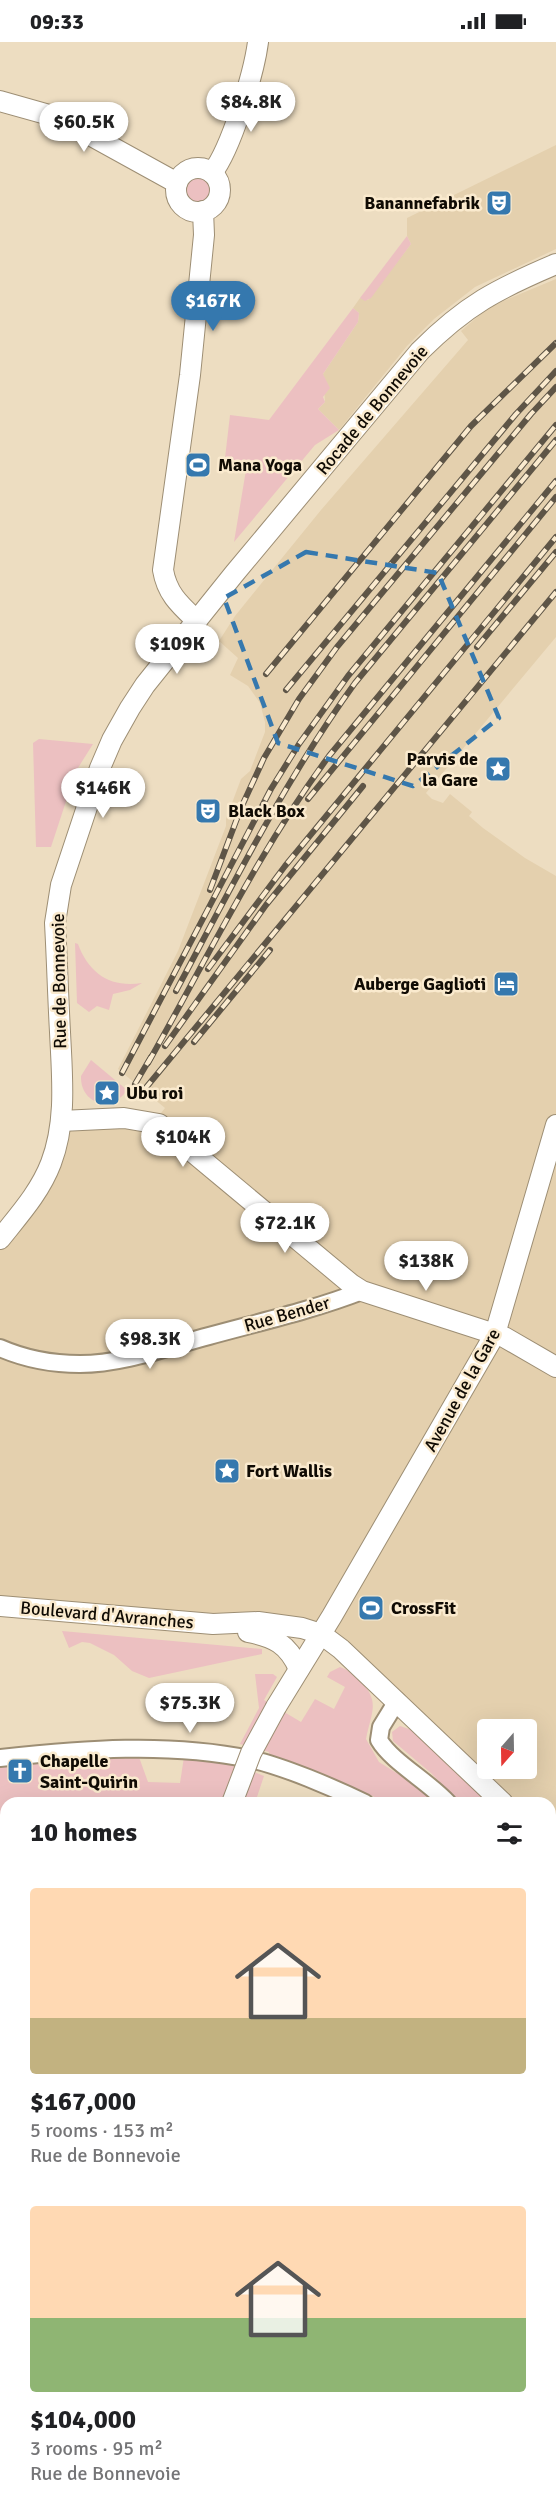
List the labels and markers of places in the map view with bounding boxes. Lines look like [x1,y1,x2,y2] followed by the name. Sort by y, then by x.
[202,82,300,133] pin: $84.8K
[35,102,133,153] pin: $60.5K
[484,188,514,218] theatre icon: Banannefabrik
[364,192,481,214] place label: Banannefabrik
[171,281,255,332] pin: $167K
[183,450,213,480] sports icon: Mana Yoga
[218,454,302,476] place label: Mana Yoga
[135,624,219,675] pin: $109K
[407,748,478,791] place label: Parvis de la Gare
[483,754,513,784] place icon: Parvis de la Gare
[61,768,145,819] pin: $146K
[193,796,223,826] theatre icon: Black Box
[228,800,305,822] place label: Black Box
[491,969,521,999] hotel icon: Auberge Gaglioti
[354,973,486,995] place label: Auberge Gaglioti
[92,1078,122,1108] place icon: Ubu roi
[126,1082,183,1104] place label: Ubu roi
[141,1117,225,1168] pin: $104K
[236,1203,334,1254] pin: $72.1K
[384,1241,468,1292] pin: $138K
[101,1319,199,1370] pin: $98.3K
[212,1456,242,1486] place icon: Fort Wallis
[246,1460,332,1482] place label: Fort Wallis
[356,1593,386,1623] sports icon: CrossFit
[391,1597,456,1619] place label: CrossFit
[141,1683,239,1734] pin: $75.3K
[40,1750,138,1793] place label: Chapelle Saint-Quirin
[5,1756,35,1786] church icon: Chapelle Saint-Quirin

